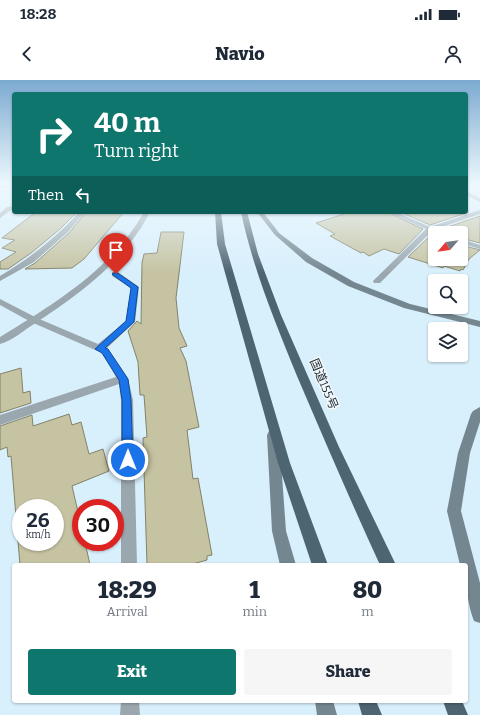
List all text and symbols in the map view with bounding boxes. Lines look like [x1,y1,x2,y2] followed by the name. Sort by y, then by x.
[20,5,56,23] text: 18:28
[16,43,38,65] icon: back
[215,43,265,65] text: Navio
[442,43,464,65] icon: person
[94,106,161,139] text: 40 m
[28,108,80,160] icon: right
[94,140,179,162] text: Turn right
[72,184,94,206] icon: left
[28,186,64,204] text: Then
[428,226,468,266] north arrow
[428,226,468,362] map controls
[99,233,133,274] pin
[105,239,127,261] icon: arrive
[428,274,468,314] button: search
[428,322,468,362] button: layers
[307,357,341,411] street label: 国道155号
[107,439,149,481] position arrow
[72,499,124,551] speed limit sign: 30
[26,508,50,532] text: 26
[26,529,50,541] text: km/h
[98,576,157,604] text: 18:29
[249,576,260,604] text: 1
[353,576,382,604] text: 80
[107,604,148,619] text: Arrival
[242,604,267,619] text: min
[361,604,374,619] text: m
[28,649,236,695] button: Exit
[244,649,452,695] button: Share

